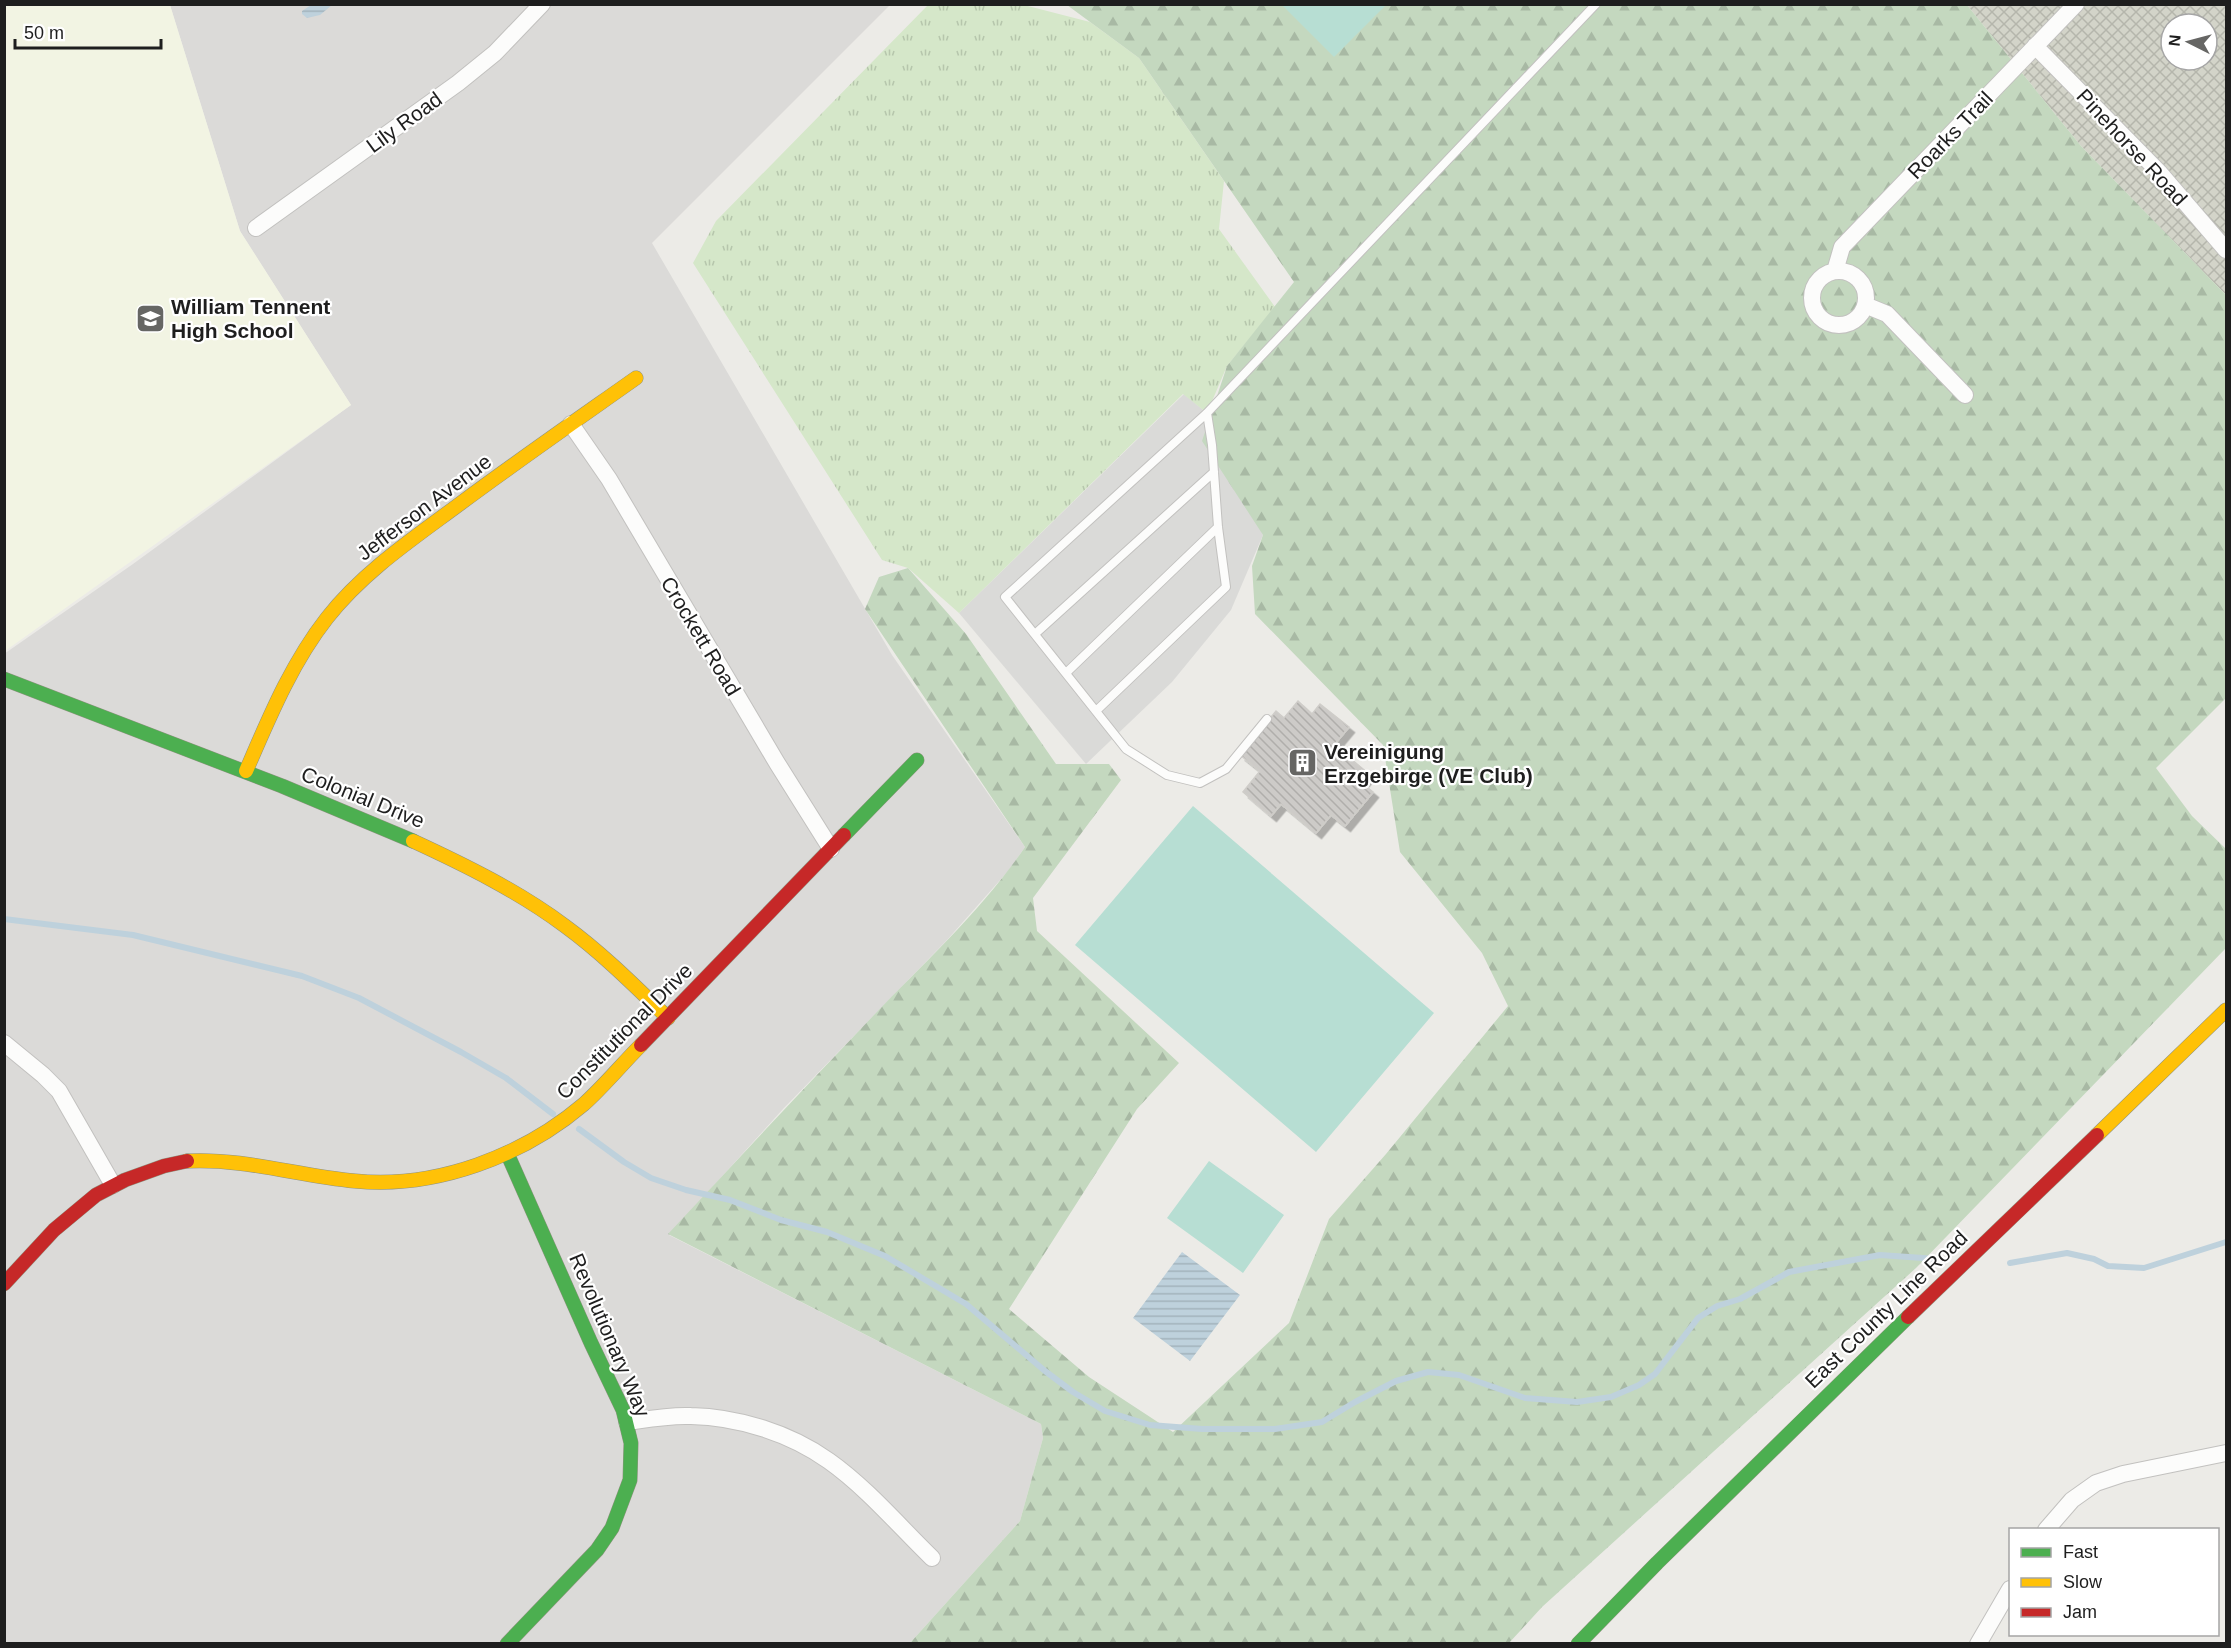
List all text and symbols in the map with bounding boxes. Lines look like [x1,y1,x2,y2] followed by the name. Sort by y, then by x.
[15,12,160,50] scale bar
[2159,12,2219,72] north arrow
[24,23,64,43] text: 50 m
[2166,34,2184,47] text: N
[2072,84,2192,210] street label: Pinehorse Road
[362,87,446,157] street label: Lily Road
[1903,87,1997,183] street label: Roarks Trail
[171,295,330,342] place label: William Tennent High School
[134,302,166,334] school or university icon: William Tennent High School
[353,449,495,565] street label: Jefferson Avenue
[657,573,745,699] street label: Crockett Road
[1324,740,1533,787] place label: Vereinigung Erzgebirge (VE Club)
[1287,747,1319,779] building icon: Vereinigung Erzgebirge (VE Club)
[298,762,428,832] street label: Colonial Drive
[551,958,697,1104] street label: Constitutional Drive
[1800,1226,1972,1392] street label: East County Line Road
[565,1250,655,1421] street label: Revolutionary Way
[2009,1528,2219,1636] legend
[2063,1542,2098,1562] text: Fast
[2063,1572,2103,1592] text: Slow
[2063,1602,2097,1622] text: Jam

